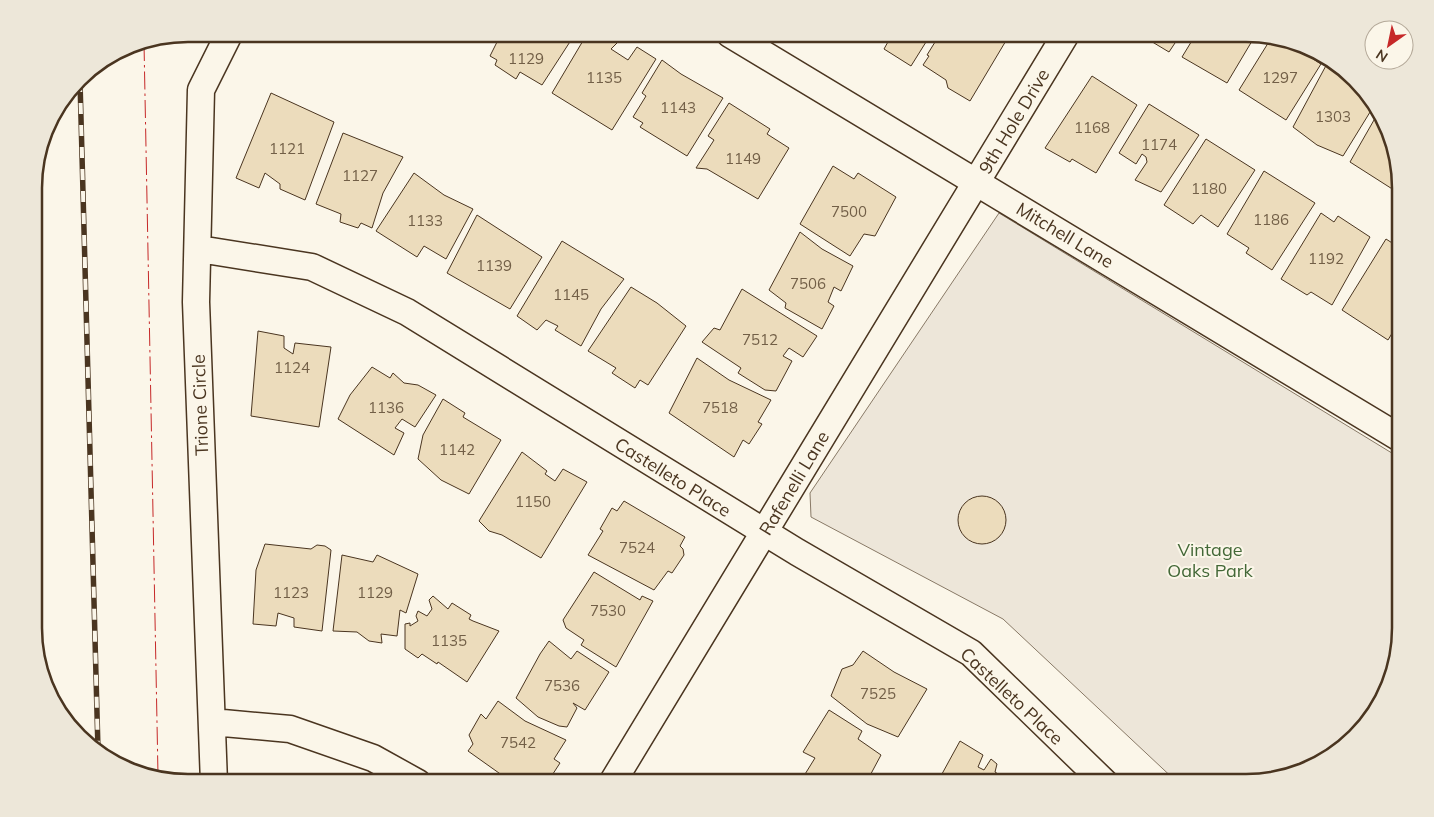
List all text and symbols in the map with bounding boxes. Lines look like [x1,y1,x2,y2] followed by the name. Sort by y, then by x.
[1364,20,1414,70] north arrow
[1373,45,1391,66] text: N
[508,49,544,68] house number: 1129
[974,64,1054,178] street label: 9th Hole Drive
[586,68,622,87] house number: 1135
[1262,68,1298,87] house number: 1297
[660,98,696,117] house number: 1143
[1315,107,1351,126] house number: 1303
[1074,118,1110,137] house number: 1168
[1141,135,1177,154] house number: 1174
[269,139,305,158] house number: 1121
[725,149,761,168] house number: 1149
[342,166,378,185] house number: 1127
[1191,179,1227,198] house number: 1180
[1012,197,1118,273] street label: Mitchell Lane
[831,202,867,221] house number: 7500
[1253,210,1289,229] house number: 1186
[407,211,443,230] house number: 1133
[1308,249,1344,268] house number: 1192
[476,256,512,275] house number: 1139
[790,274,826,293] house number: 7506
[553,285,589,304] house number: 1145
[742,330,778,349] house number: 7512
[187,354,213,456] street label: Trione Circle
[274,358,310,377] house number: 1124
[368,398,404,417] house number: 1136
[702,398,738,417] house number: 7518
[754,427,834,539] street label: Rafenelli Lane
[611,432,735,522] street label: Castelleto Place
[439,440,475,459] house number: 1142
[515,492,551,511] house number: 1150
[619,538,655,557] house number: 7524
[1167,538,1253,582] park label: Vintage Oaks Park
[273,583,309,602] house number: 1123
[357,583,393,602] house number: 1129
[590,601,626,620] house number: 7530
[431,631,467,650] house number: 1135
[956,642,1068,750] street label: Castelleto Place
[544,676,580,695] house number: 7536
[860,684,896,703] house number: 7525
[500,733,536,752] house number: 7542

